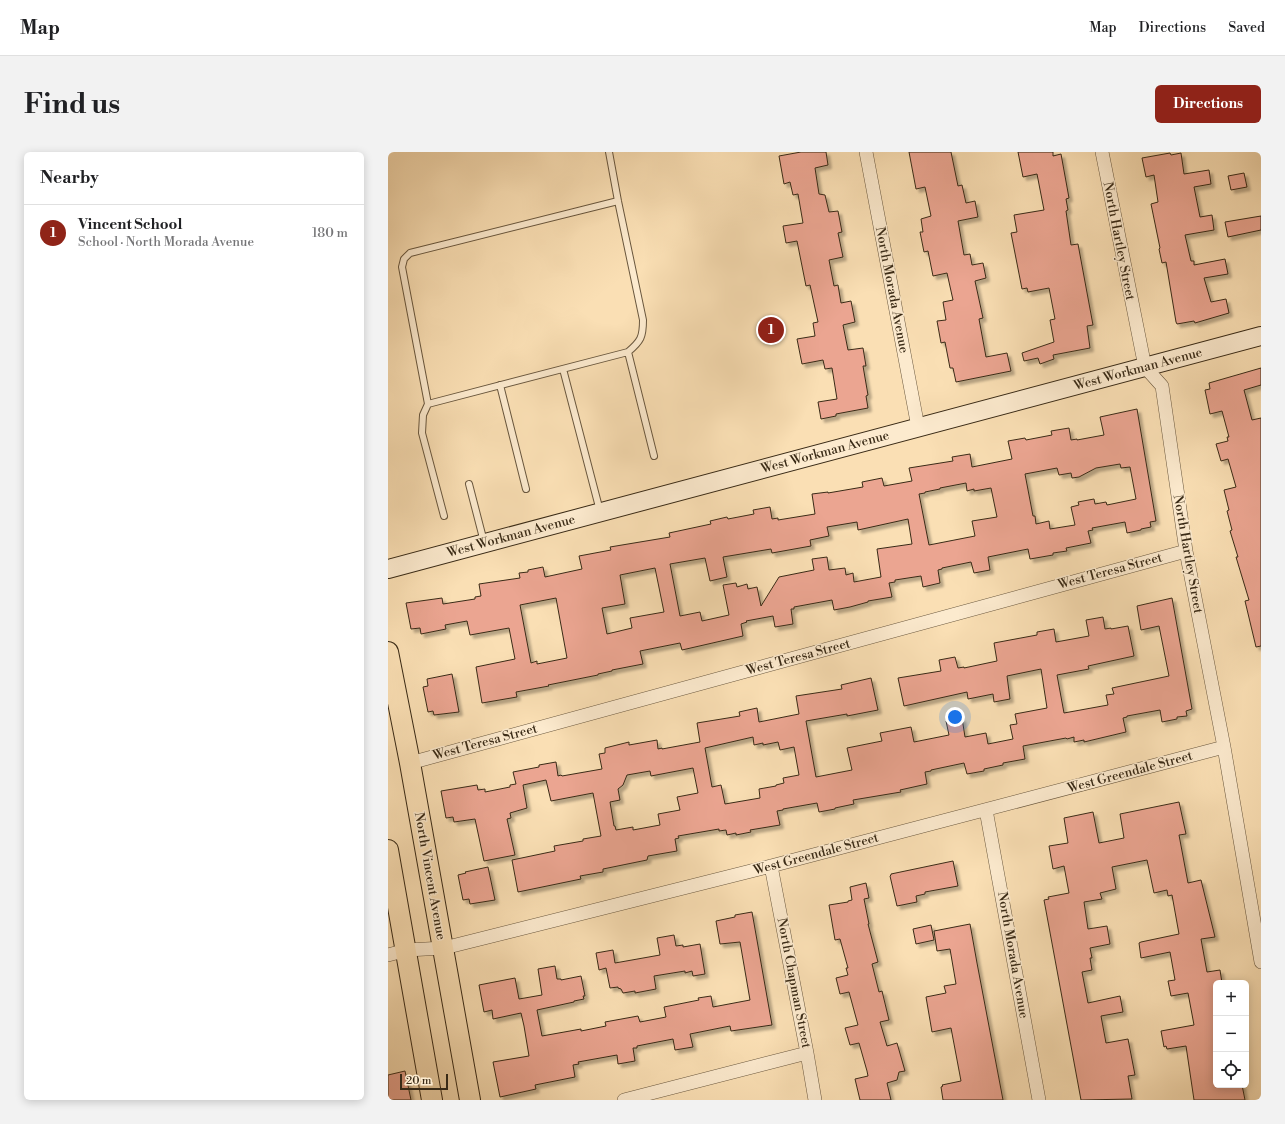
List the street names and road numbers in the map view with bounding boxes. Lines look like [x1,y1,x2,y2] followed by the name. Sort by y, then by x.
[1100,180,1138,302] street label: North Hartley Street
[872,225,912,355] street label: North Morada Avenue
[1071,344,1204,394] street label: West Workman Avenue
[758,427,891,477] street label: West Workman Avenue
[1170,493,1206,615] street label: North Hartley Street
[444,511,577,561] street label: West Workman Avenue
[1055,549,1164,593] street label: West Teresa Street
[743,635,852,679] street label: West Teresa Street
[430,720,539,764] street label: West Teresa Street
[1065,747,1195,797] street label: West Greendale Street
[411,811,449,942] street label: North Vincent Avenue
[751,829,881,879] street label: West Greendale Street
[994,890,1032,1020] street label: North Morada Avenue
[774,916,815,1050] street label: North Chapman Street

